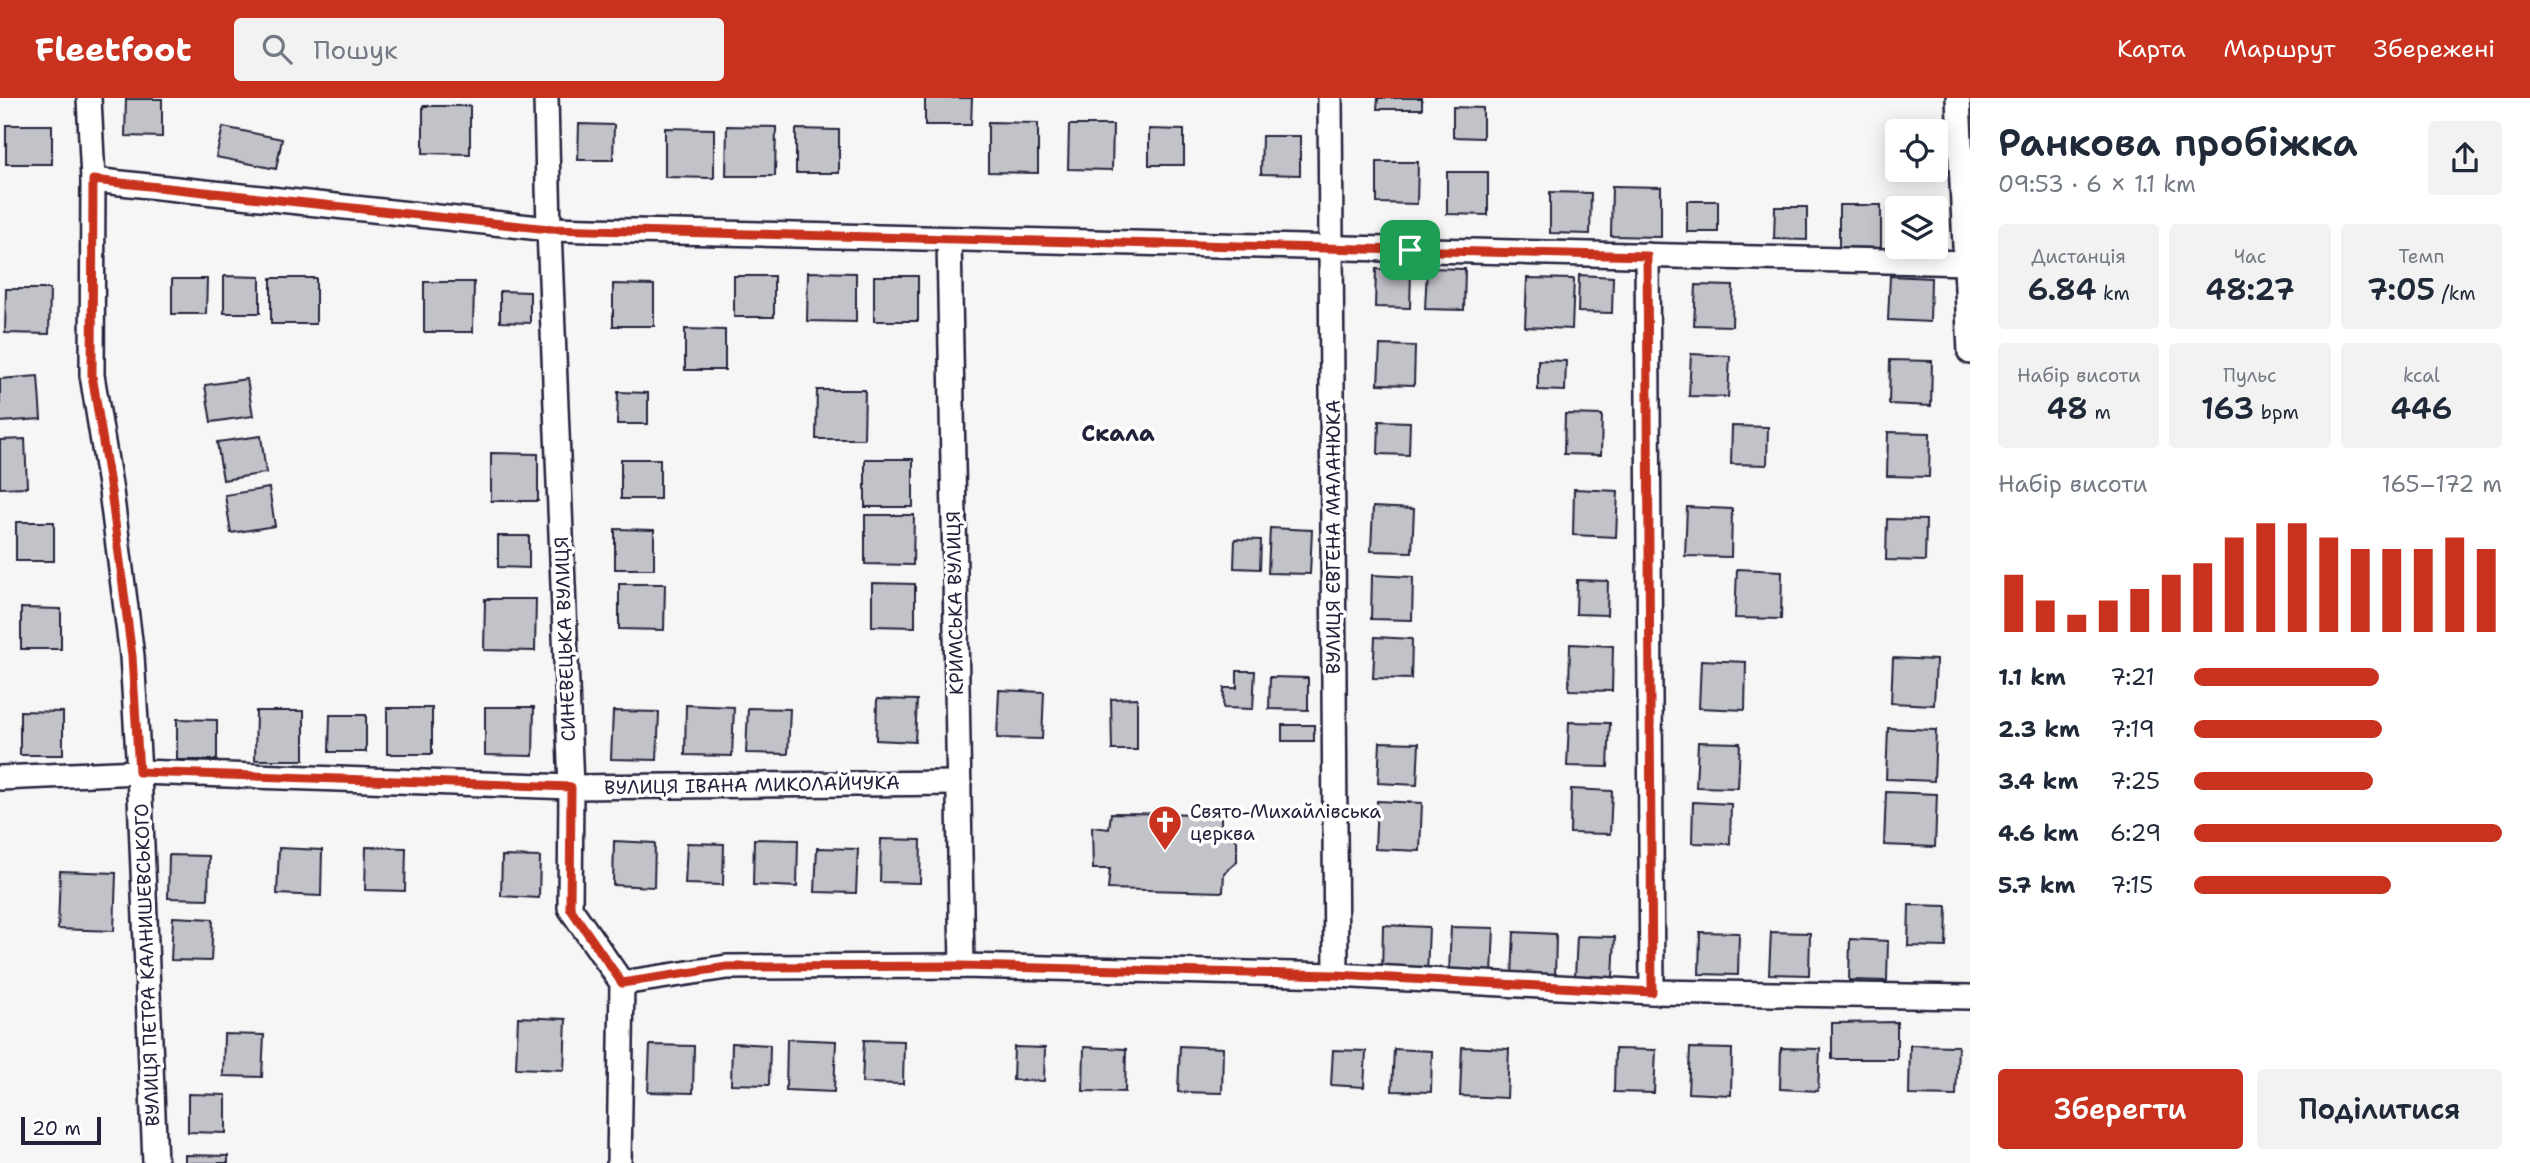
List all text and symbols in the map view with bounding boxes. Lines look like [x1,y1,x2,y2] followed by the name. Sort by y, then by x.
[234,18,724,81] search box
[35,27,192,72] text: Fleetfoot
[258,30,296,68] icon: search
[314,32,398,67] text: Пошук
[2117,33,2186,65] text: Карта
[2224,33,2336,65] text: Маршрут
[2374,33,2495,65] text: Збережені
[1998,117,2358,168] text: Ранкова пробіжка
[1885,119,1948,259] map controls
[1885,119,1948,182] button: locate
[2428,121,2502,195] button: share
[1998,169,2196,199] text: 09:53 · 6 × 1.1 km
[1885,196,1948,259] button: layers
[1380,220,1440,280] pin
[1391,231,1429,269] icon: arrive
[2031,244,2126,269] text: Дистанція
[2234,244,2266,269] text: Час
[2398,244,2444,269] text: Темп
[2028,269,2096,310] text: 6.84
[2205,269,2295,310] text: 48:27
[2367,269,2435,310] text: 7:05
[2096,281,2130,306] text: km
[2435,281,2476,306] text: /km
[2017,363,2140,388] text: Набір висоти
[2223,363,2277,388] text: Пульс
[2403,363,2440,388] text: kcal
[2046,388,2088,429] text: 48
[2201,388,2254,429] text: 163
[2390,388,2453,429] text: 446
[1321,399,1346,674] street label: ВУЛИЦЯ ЄВГЕНА МАЛАНЮКА
[2088,400,2111,425] text: m
[2254,400,2299,425] text: bpm
[1081,418,1155,448] district label: Скала
[1998,469,2148,499] text: Набір висоти
[2381,469,2502,499] text: 165–172 m
[941,511,969,695] street label: КРИМСЬКА ВУЛИЦЯ
[549,536,581,742] street label: СИНЕВЕЦЬКА ВУЛИЦЯ
[1998,662,2066,692] text: 1.1 km
[2110,662,2155,692] text: 7:21
[1998,714,2080,744] text: 2.3 km
[2110,714,2155,744] text: 7:19
[1998,766,2078,796] text: 3.4 km
[2110,766,2160,796] text: 7:25
[604,770,900,800] street label: ВУЛИЦЯ ІВАНА МИКОЛАЙЧУКА
[1190,799,1381,846] place label: Свято-Михайлівська церква
[129,803,165,1127] street label: ВУЛИЦЯ ПЕТРА КАЛНИШЕВСЬКОГО
[1146,803,1184,852] church icon: Свято-Михайлівська церква
[1998,818,2079,848] text: 4.6 km
[2110,818,2161,848] text: 6:29
[1998,870,2075,900] text: 5.7 km
[2110,870,2153,900] text: 7:15
[1998,1069,2243,1149] button: Зберегти
[2257,1069,2502,1149] button: Поділитися
[21,1114,102,1146] scale bar
[32,1116,81,1141] text: 20 m

